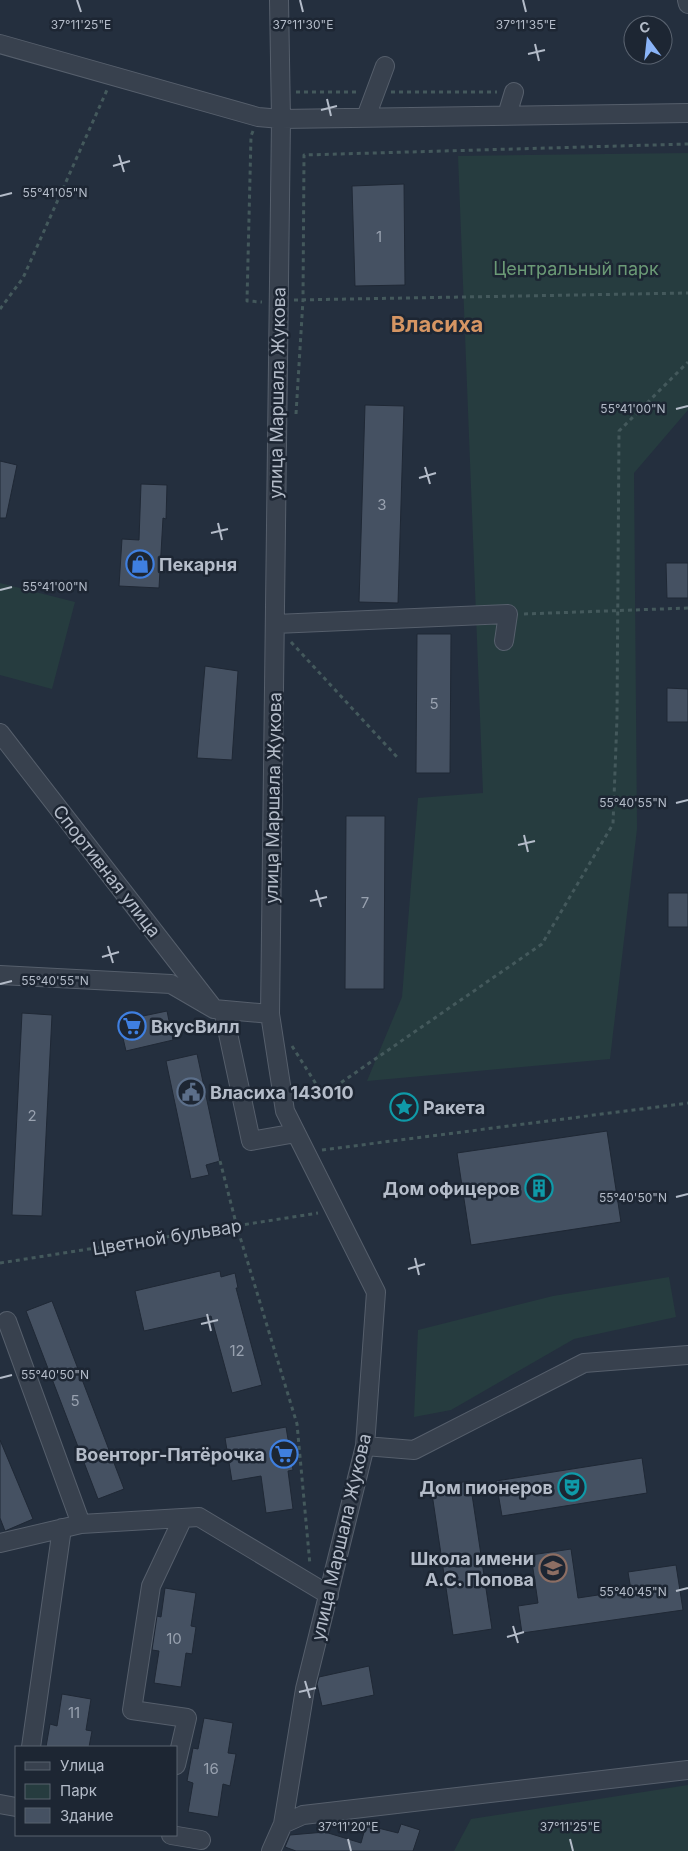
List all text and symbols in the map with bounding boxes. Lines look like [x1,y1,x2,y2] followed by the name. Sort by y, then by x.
[623,15,673,65] north arrow
[51,17,111,32] text: 37°11'25"E
[273,17,333,32] text: 37°11'30"E
[496,17,556,32] text: 37°11'35"E
[637,17,652,37] text: С
[22,185,88,200] text: 55°41'05"N
[376,227,382,246] house number: 1
[493,258,659,279] park label: Центральный парк
[265,287,289,499] street label: улица Маршала Жукова
[391,311,483,337] district label: Власиха
[600,401,666,416] text: 55°41'00"N
[377,495,387,514] house number: 3
[125,549,155,579] shop icon: Пекарня
[159,554,237,575] place label: Пекарня
[22,579,88,594] text: 55°41'00"N
[261,692,285,904] street label: улица Маршала Жукова
[429,694,439,713] house number: 5
[599,795,667,810] text: 55°40'55"N
[49,801,165,941] street label: Спортивная улица
[361,893,369,912] house number: 7
[21,973,89,988] text: 55°40'55"N
[117,1011,147,1041] supermarket icon: ВкусВилл
[151,1016,240,1037] place label: ВкусВилл
[176,1077,206,1107] public building icon: Власиха 143010
[210,1082,354,1103] place label: Власиха 143010
[389,1092,419,1122] place icon: Ракета
[423,1097,485,1118] place label: Ракета
[27,1106,37,1125] house number: 2
[524,1173,554,1203] building icon: Дом офицеров
[383,1178,520,1199] place label: Дом офицеров
[599,1190,667,1205] text: 55°40'50"N
[91,1215,243,1259] street label: Цветной бульвар
[229,1341,245,1360] house number: 12
[21,1367,89,1382] text: 55°40'50"N
[70,1391,80,1410] house number: 5
[307,1431,375,1643] street label: улица Маршала Жукова
[269,1439,299,1469] supermarket icon: Военторг-Пятёрочка
[75,1444,265,1465] place label: Военторг-Пятёрочка
[557,1472,587,1502] theatre icon: Дом пионеров
[419,1477,553,1498] place label: Дом пионеров
[411,1548,534,1590] place label: Школа имени А.С. Попова
[538,1553,568,1583] school or university icon: Школа имени А.С. Попова
[599,1584,667,1599] text: 55°40'45"N
[166,1629,182,1648] house number: 10
[68,1703,80,1722] house number: 11
[15,1746,178,1836] legend
[60,1756,104,1775] text: Улица
[203,1759,219,1778] house number: 16
[60,1781,97,1800] text: Парк
[60,1806,114,1825] text: Здание
[318,1819,378,1834] text: 37°11'20"E
[540,1819,600,1834] text: 37°11'25"E

